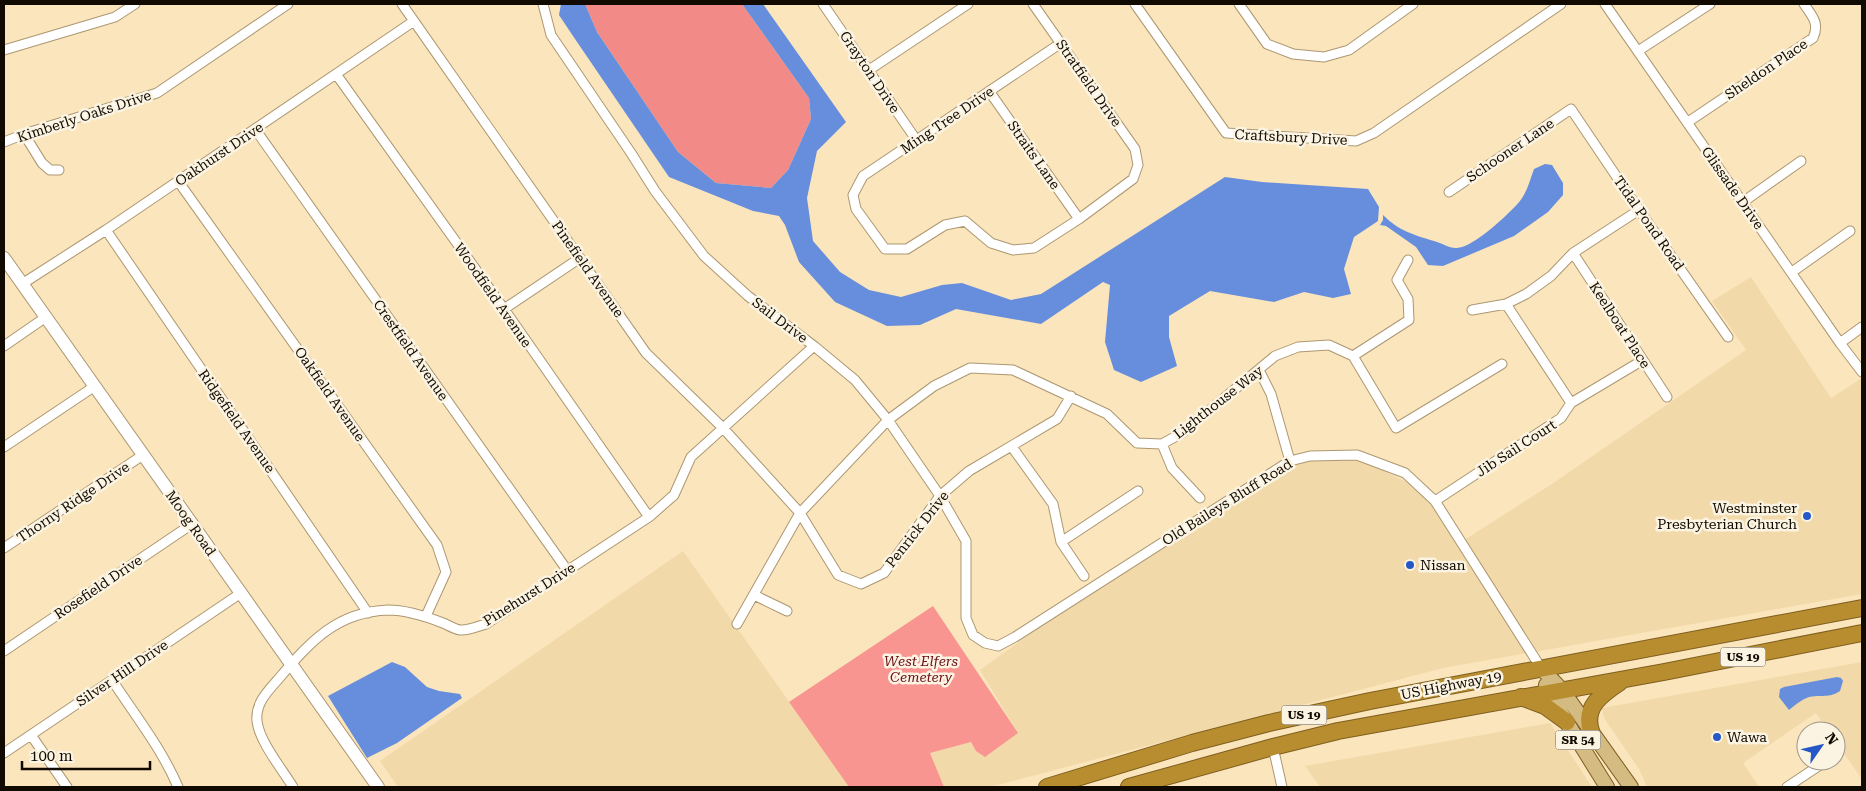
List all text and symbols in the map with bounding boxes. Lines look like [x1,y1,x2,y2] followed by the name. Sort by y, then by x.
[837,28,903,116] street label: Grayton Drive
[1722,35,1811,102] street label: Sheldon Place
[1053,36,1125,130] street label: Stratfield Drive
[897,83,997,157] street label: Ming Tree Drive
[15,87,153,145] street label: Kimberly Oaks Drive
[1463,115,1557,185] street label: Schooner Lane
[1004,118,1064,193] street label: Straits Lane
[172,119,266,189] street label: Oakhurst Drive
[1234,126,1348,148] street label: Craftsbury Drive
[1699,144,1768,233] street label: Glissade Drive
[1610,173,1688,273] street label: Tidal Pond Road
[549,218,627,321] street label: Pinefield Avenue
[451,240,535,351] street label: Woodfield Avenue
[1586,279,1654,371] street label: Keelboat Place
[749,294,811,346] street label: Sail Drive
[370,297,452,404] street label: Crestfield Avenue
[291,344,369,444] street label: Oakfield Avenue
[1170,362,1266,442] street label: Lighthouse Way
[195,366,279,476] street label: Ridgefield Avenue
[1473,416,1559,480] street label: Jib Sail Court
[1159,455,1295,549] street label: Old Baileys Bluff Road
[14,458,132,546] street label: Thorny Ridge Drive
[163,487,219,559] street label: Moog Road
[882,487,952,570] street label: Penrick Drive
[1657,500,1797,532] place label: Westminster Presbyterian Church
[1801,510,1813,522] marker: Westminster Presbyterian Church
[51,551,145,622] street label: Rosefield Drive
[1420,557,1466,573] place label: Nissan
[480,559,578,629] street label: Pinehurst Drive
[1404,559,1416,571] marker: Nissan
[73,636,171,710] street label: Silver Hill Drive
[1720,648,1766,666] road number: US 19
[884,653,958,685] park label: West Elfers Cemetery
[1399,667,1503,703] street label: US Highway 19
[1282,706,1326,724] road number: US 19
[1796,721,1846,771] north arrow
[1727,729,1767,745] place label: Wawa
[1556,730,1600,750] road number: SR 54
[1822,730,1842,748] text: N
[1711,731,1723,743] marker: Wawa
[22,738,150,770] scale bar
[30,747,73,765] text: 100 m

